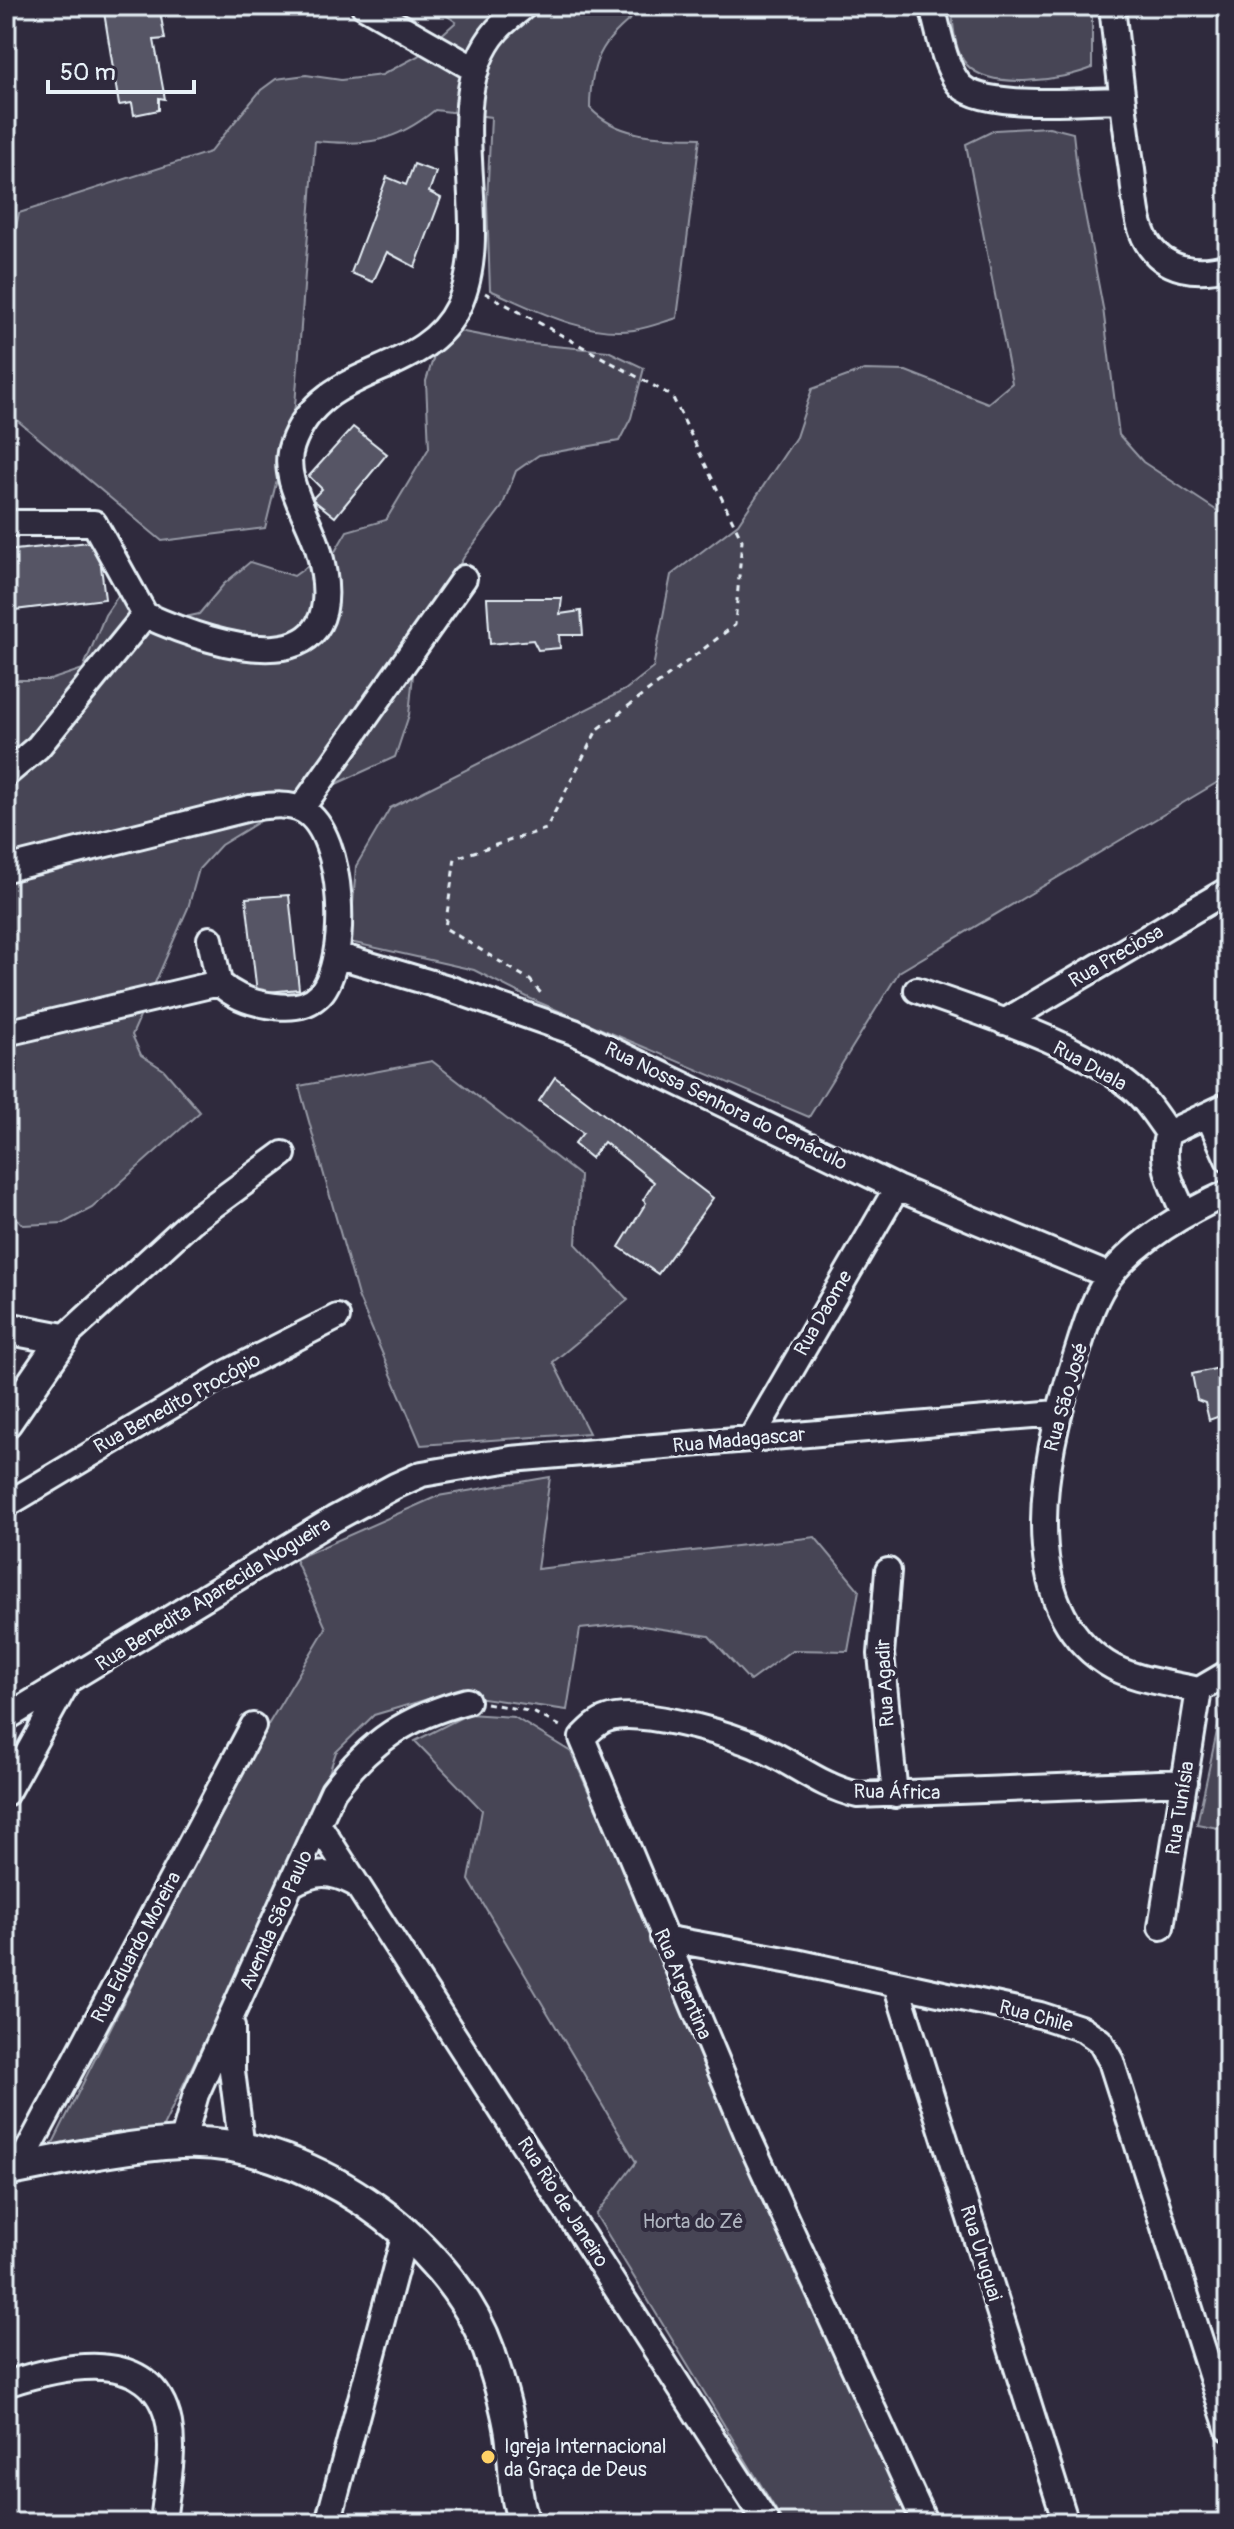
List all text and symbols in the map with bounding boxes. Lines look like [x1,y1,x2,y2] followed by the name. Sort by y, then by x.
[48,44,194,94] scale bar
[60,58,116,87] text: 50 m
[1064,919,1168,993] street label: Rua Preciosa
[1049,1035,1131,1097] street label: Rua Duala
[601,1036,852,1176] street label: Rua Nossa Senhora do Cenáculo
[788,1266,858,1360] street label: Rua Daome
[1039,1340,1093,1454] street label: Rua São José
[89,1347,265,1459] street label: Rua Benedito Procópio
[672,1422,806,1458] street label: Rua Madagascar
[91,1511,335,1677] street label: Rua Benedita Aparecida Nogueira
[870,1638,900,1728] street label: Rua Agadir
[1160,1759,1200,1857] street label: Rua Tunísia
[853,1779,941,1805] street label: Rua África
[234,1846,318,1994] street label: Avenida São Paulo
[86,1867,186,2027] street label: Rua Eduardo Moreira
[648,1925,718,2043] street label: Rua Argentina
[996,1994,1076,2038] street label: Rua Chile
[512,2132,615,2272] street label: Rua Rio de Janeiro
[955,2202,1007,2304] street label: Rua Uruguai
[642,2209,744,2234] park label: Horta do Zê
[504,2434,667,2482] place label: Igreja Internacional da Graça de Deus
[479,2448,497,2466] marker: Igreja Internacional da Graça de Deus

